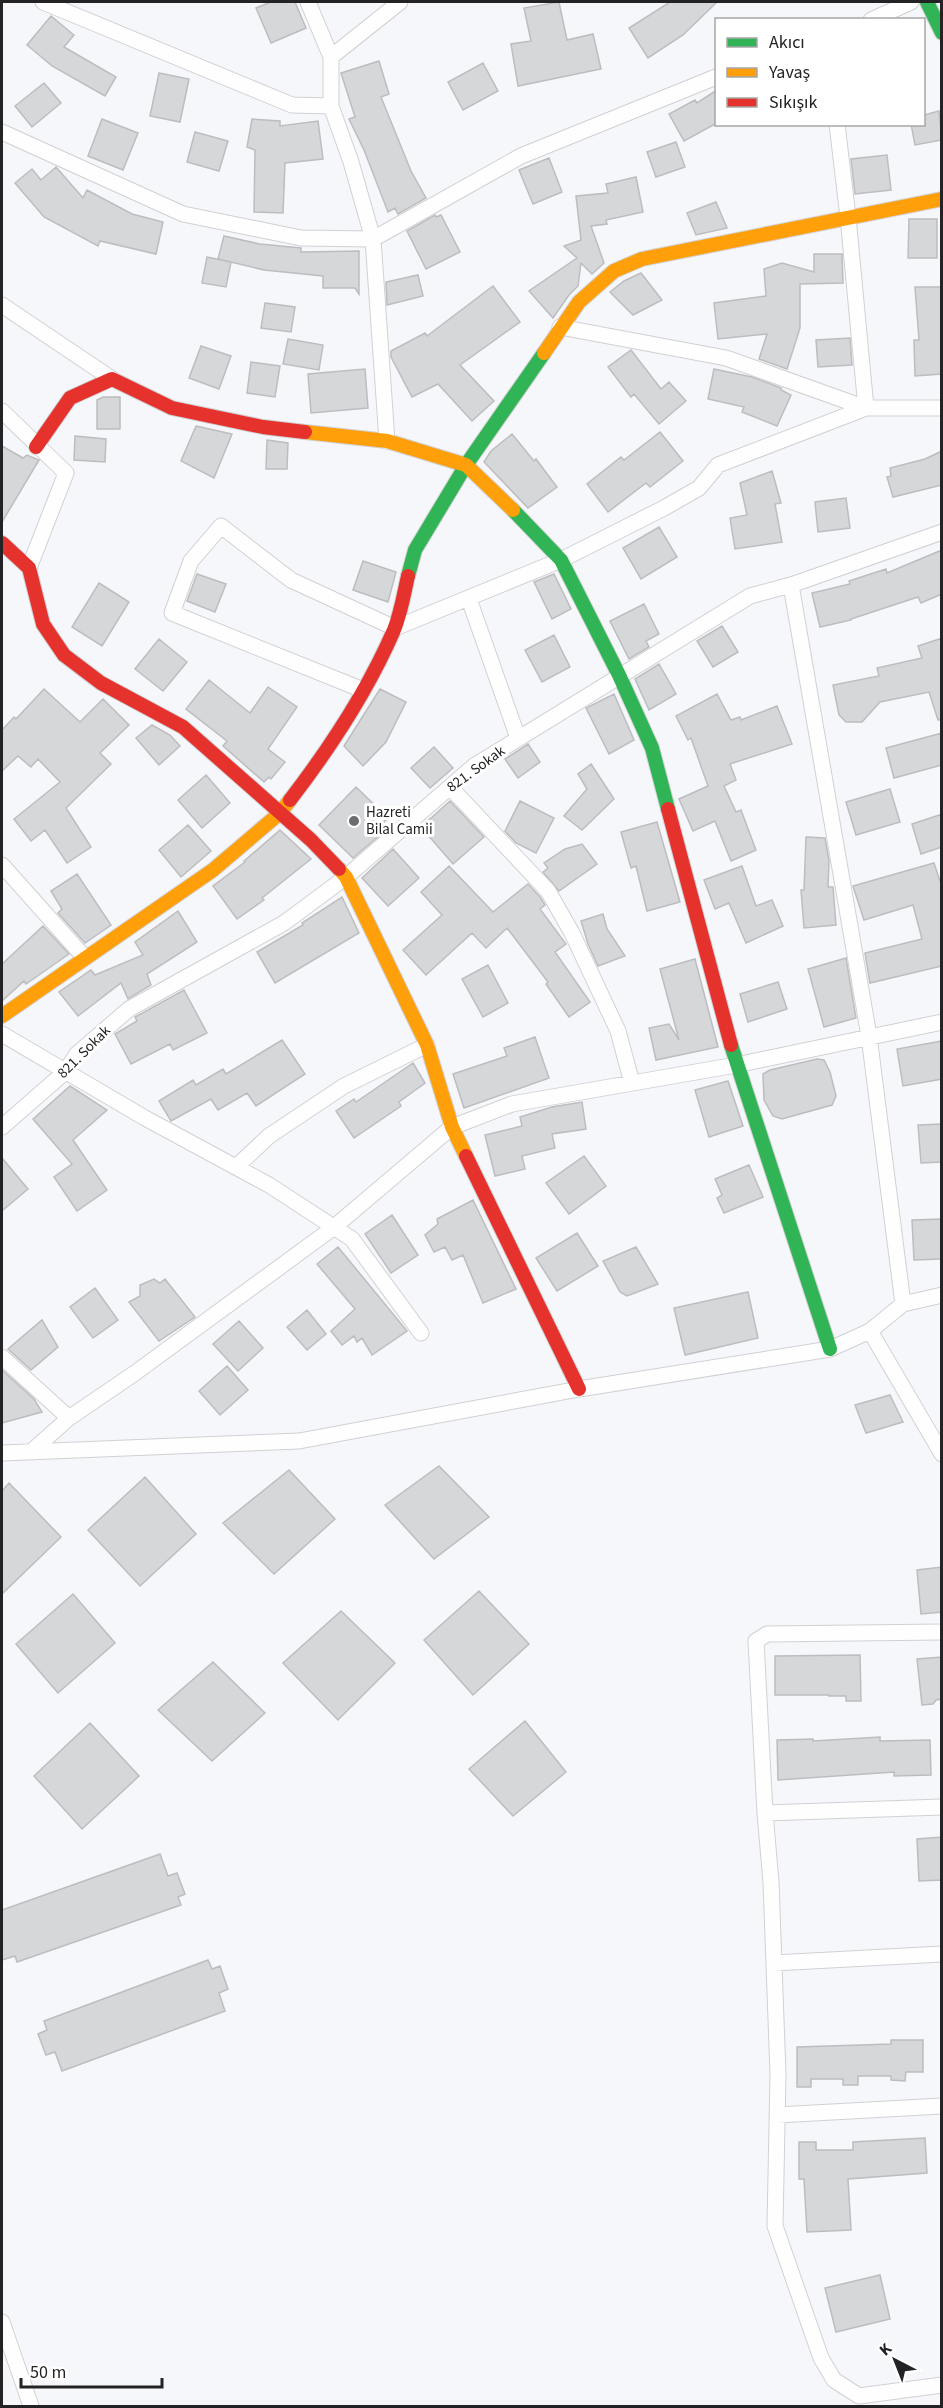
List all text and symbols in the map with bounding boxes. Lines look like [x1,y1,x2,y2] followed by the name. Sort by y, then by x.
[715,18,925,126] legend
[769,30,805,55] text: Akıcı
[768,60,810,85] text: Yavaş
[769,90,817,115] text: Sıkışık
[443,740,510,797] street label: 821. Sokak
[366,802,433,840] place label: Hazreti Bilal Camii
[347,814,361,828] marker: Hazreti Bilal Camii
[53,1020,116,1083] street label: 821. Sokak
[865,2330,925,2390] north arrow
[875,2338,897,2361] text: K
[21,2351,162,2389] scale bar
[30,2360,66,2385] text: 50 m

